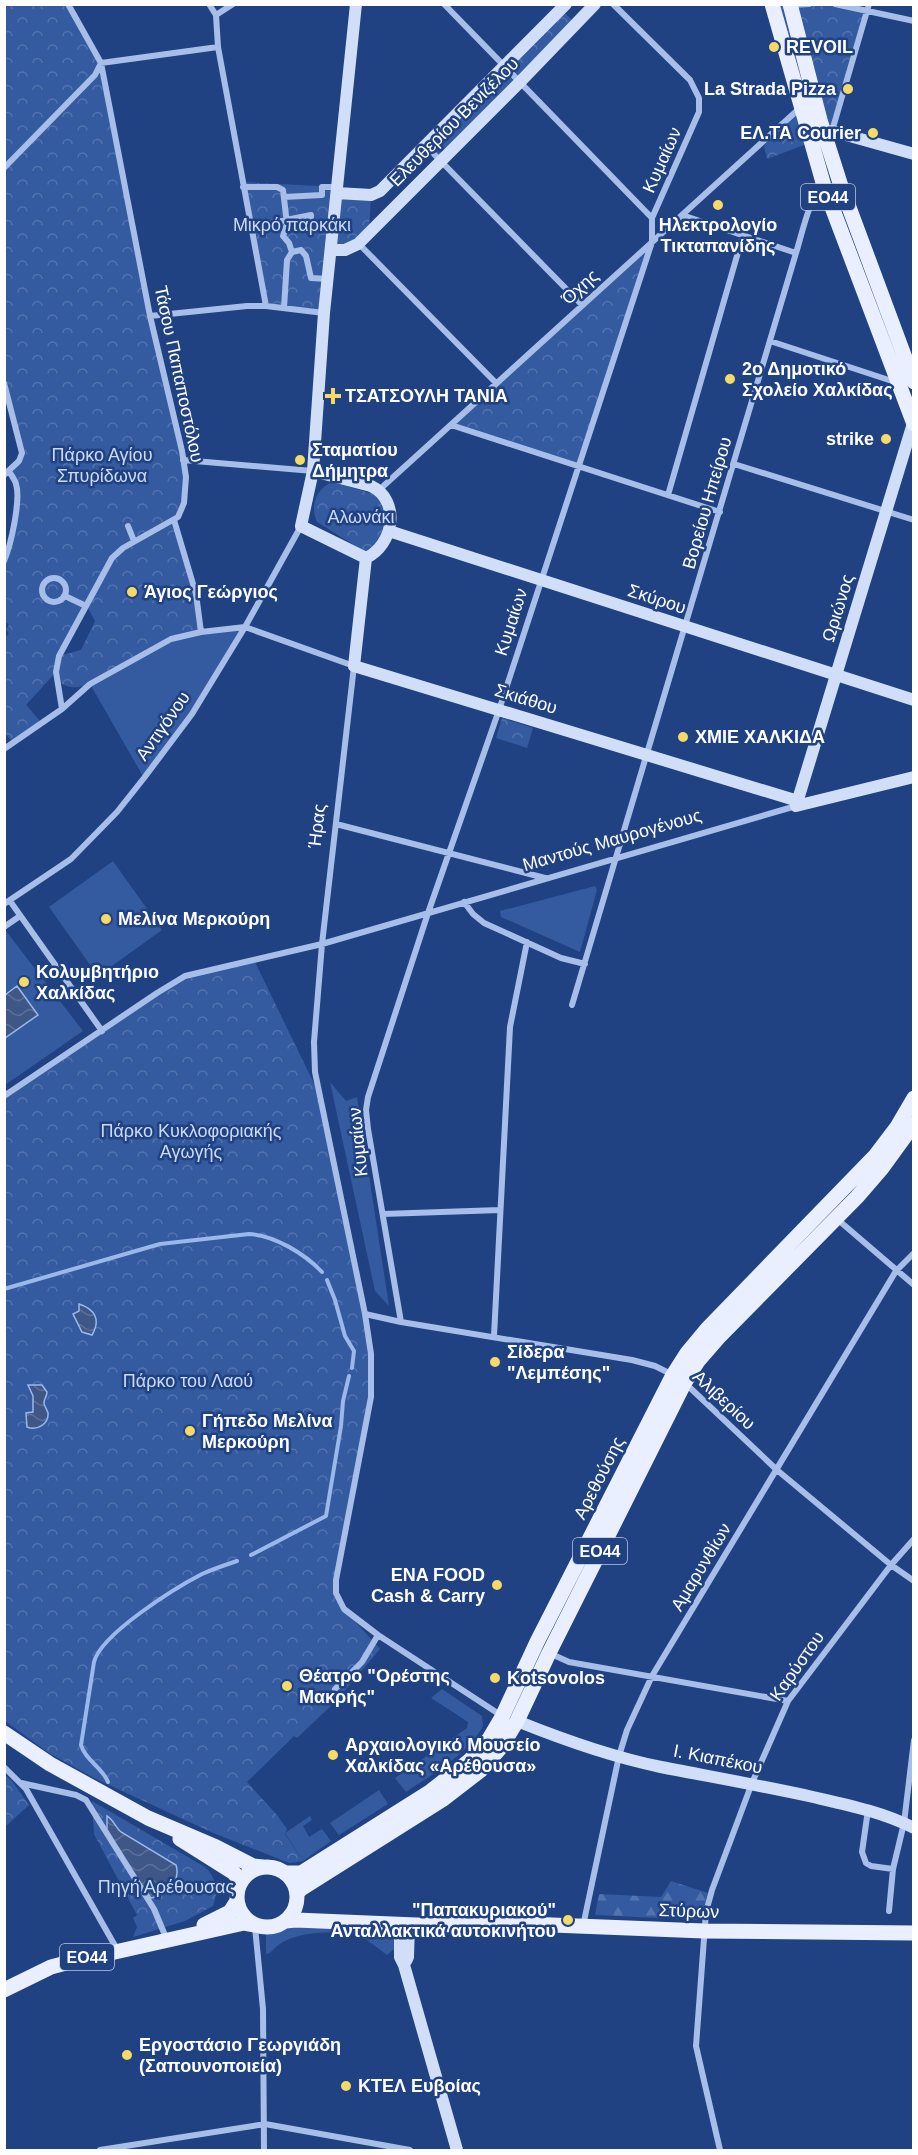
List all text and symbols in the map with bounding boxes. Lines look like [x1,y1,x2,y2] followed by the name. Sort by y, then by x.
[786,37,853,57] place label: REVOIL
[767,40,781,54] marker: REVOIL
[386,54,522,190] street label: Ελευθερίου Βενιζέλου
[704,79,837,99] place label: La Strada Pizza
[841,82,855,96] marker: La Strada Pizza
[740,123,861,143] place label: ΕΛ.ΤΑ Courier
[639,124,685,196] street label: Κυμαίων
[866,126,880,140] marker: ΕΛ.ΤΑ Courier
[801,184,855,210] road number: ΕΟ44
[711,198,725,212] marker: Ηλεκτρολογίο Τικταπανίδης
[233,215,351,235] park label: Μικρό παρκάκι
[659,215,777,256] place label: Ηλεκτρολογίο Τικταπανίδης
[557,265,603,309] street label: Όχης
[151,284,207,464] street label: Τάσου Παπαποστόλου
[742,359,893,400] place label: 2ο Δημοτικό Σχολείο Χαλκίδας
[723,372,737,386] marker: 2ο Δημοτικό Σχολείο Χαλκίδας
[345,386,508,406] place label: ΤΣΑΤΣΟΥΛΗ ΤΑΝΙΑ
[326,389,340,403] marker: ΤΣΑΤΣΟΥΛΗ ΤΑΝΙΑ
[826,429,874,449] place label: strike
[879,432,893,446] marker: strike
[679,435,735,571] street label: Βορείου Ηπείρου
[312,440,398,481] place label: Σταματίου Δήμητρα
[52,445,152,486] park label: Πάρκο Αγίου Σπυρίδωνα
[293,453,307,467] marker: Σταματίου Δήμητρα
[327,507,395,527] park label: Αλωνάκι
[818,572,858,644] street label: Ωριώνος
[625,580,689,618] street label: Σκύρου
[144,582,278,602] place label: Άγιος Γεώργιος
[125,585,139,599] marker: Άγιος Γεώργιος
[491,586,531,658] street label: Κυμαίων
[492,680,560,718] street label: Σκιάθου
[132,688,194,764] street label: Αντιγόνου
[695,727,825,747] place label: ΧΜΙΕ ΧΑΛΚΙΔΑ
[676,730,690,744] marker: ΧΜΙΕ ΧΑΛΚΙΔΑ
[304,802,330,850] street label: Ήρας
[520,805,704,875] street label: Μαντούς Μαυρογένους
[118,909,270,929] place label: Μελίνα Μερκούρη
[99,912,113,926] marker: Μελίνα Μερκούρη
[36,962,159,1003] place label: Κολυμβητήριο Χαλκίδας
[17,975,31,989] marker: Κολυμβητήριο Χαλκίδας
[344,1106,372,1178] street label: Κυμαίων
[100,1121,282,1162] park label: Πάρκο Κυκλοφοριακής Αγωγής
[507,1342,610,1383] place label: Σίδερα "Λεμπέσης"
[488,1355,502,1369] marker: Σίδερα "Λεμπέσης"
[689,1366,759,1434] street label: Αλιβερίου
[123,1371,253,1391] park label: Πάρκο του Λαού
[202,1411,333,1452] place label: Γήπεδο Μελίνα Μερκούρη
[183,1424,197,1438] marker: Γήπεδο Μελίνα Μερκούρη
[570,1433,628,1523] street label: Αρεθούσης
[667,1519,735,1615] street label: Αμαρυνθίων
[573,1538,627,1564] road number: ΕΟ44
[371,1565,485,1606] place label: ENA FOOD Cash & Carry
[490,1578,504,1592] marker: ENA FOOD Cash & Carry
[766,1627,828,1705] street label: Καρύστου
[299,1666,450,1707] place label: Θέατρο "Ορέστης Μακρής"
[507,1668,605,1688] place label: Kotsovolos
[488,1671,502,1685] marker: Kotsovolos
[280,1679,294,1693] marker: Θέατρο "Ορέστης Μακρής"
[345,1735,540,1776] place label: Αρχαιολογικό Μουσείο Χαλκίδας «Αρέθουσα»
[672,1741,764,1777] street label: Ι. Κιαπέκου
[326,1748,340,1762] marker: Αρχαιολογικό Μουσείο Χαλκίδας «Αρέθουσα»
[98,1877,234,1897] park label: Πηγή Αρέθουσας
[330,1900,556,1941] place label: "Παπακυριακού" Ανταλλακτικά αυτοκινήτου
[658,1900,720,1922] street label: Στύρων
[561,1913,575,1927] marker: "Παπακυριακού" Ανταλλακτικά αυτοκινήτου
[60,1944,114,1970] road number: ΕΟ44
[139,2035,341,2076] place label: Εργοστάσιο Γεωργιάδη (Σαπουνοποιεία)
[120,2048,134,2062] marker: Εργοστάσιο Γεωργιάδη (Σαπουνοποιεία)
[358,2076,481,2096] place label: ΚΤΕΛ Ευβοίας
[339,2079,353,2093] marker: ΚΤΕΛ Ευβοίας

